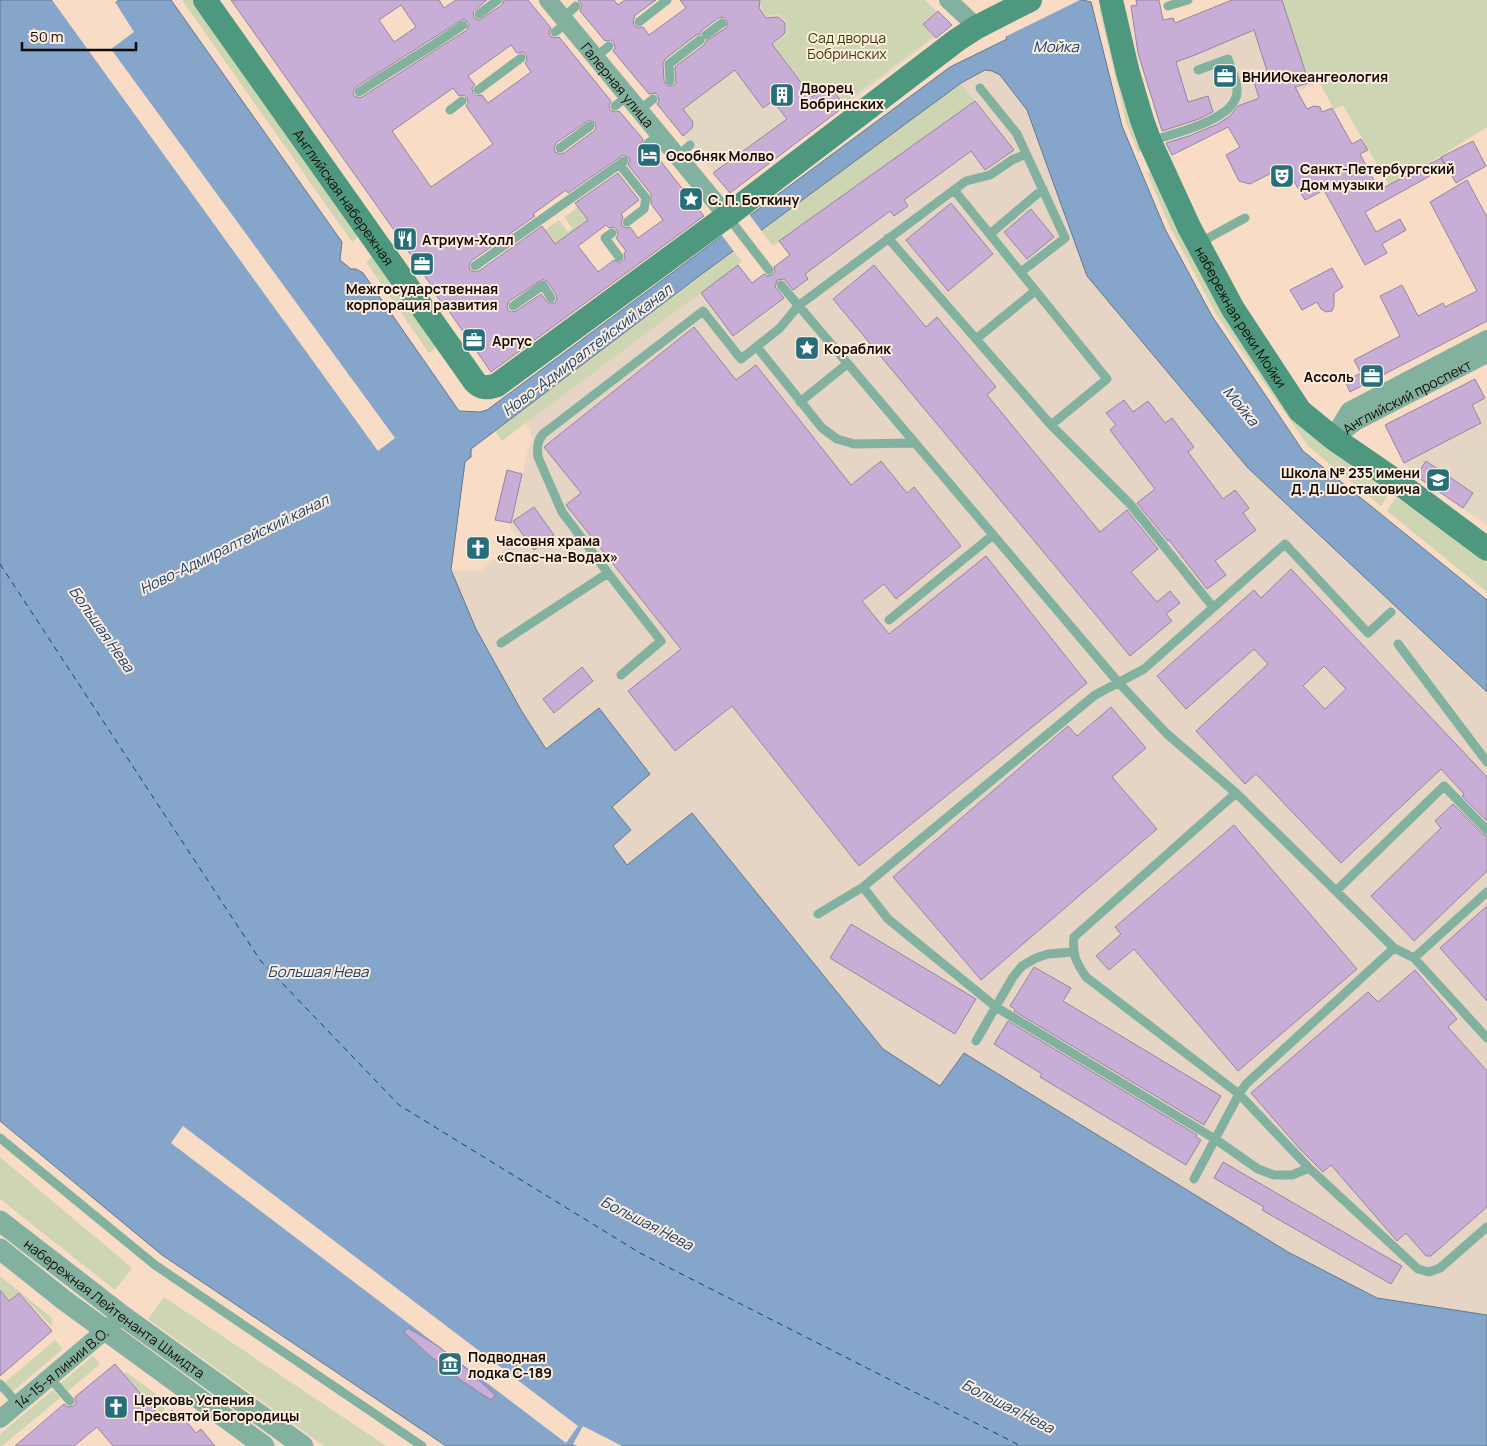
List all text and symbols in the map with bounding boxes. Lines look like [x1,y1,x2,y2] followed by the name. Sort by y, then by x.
[22,20,136,52] scale bar
[30,26,64,47] text: 50 m
[807,28,887,63] park label: Сад дворца Бобринских
[1033,36,1080,57] water label: Мойка
[577,38,659,131] street label: Галерная улица
[1212,63,1238,89] office icon: ВНИИОкеангеология
[1242,67,1388,86] place label: ВНИИОкеангеология
[800,78,884,113] place label: Дворец Бобринских
[769,82,795,108] building icon: Дворец Бобринских
[289,125,399,269] street label: Английская набережная
[636,142,662,168] hotel icon: Особняк Молво
[666,146,775,165] place label: Особняк Молво
[1300,159,1455,194] place label: Санкт-Петербургский Дом музыки
[1269,163,1295,189] theatre icon: Санкт-Петербургский Дом музыки
[678,186,704,212] place icon: С. П. Боткину
[708,190,800,209] place label: С. П. Боткину
[392,226,418,252] restaurant icon: Атриум-Холл
[422,230,514,249] place label: Атриум-Холл
[1191,243,1292,391] street label: набережная реки Мойки
[409,251,435,277] office icon: Межгосударственная корпорация развития
[498,278,677,421] water label: Ново-Адмиралтейский канал
[346,279,498,314] place label: Межгосударственная корпорация развития
[461,327,487,353] office icon: Аргус
[492,331,532,350] place label: Аргус
[794,335,820,361] place icon: Кораблик
[824,339,891,358] place label: Кораблик
[1338,354,1474,438] street label: Английский проспект
[1359,363,1385,389] office icon: Ассоль
[1304,367,1354,386] place label: Ассоль
[1218,382,1264,431] water label: Мойка
[1281,463,1420,498] place label: Школа № 235 имени Д. Д. Шостаковича
[1425,467,1451,493] school or university icon: Школа № 235 имени Д. Д. Шостаковича
[136,488,333,599] water label: Ново-Адмиралтейский канал
[496,531,618,566] place label: Часовня храма «Спас-на-Водах»
[465,535,491,561] church icon: Часовня храма «Спас-на-Водах»
[65,582,140,677] water label: Большая Нева
[268,961,369,982] water label: Большая Нева
[597,1191,697,1256] water label: Большая Нева
[21,1234,209,1382] street label: набережная Лейтенанта Шмидта
[10,1322,112,1413] street label: 14-15-я линии В.О.
[468,1347,552,1382] place label: Подводная лодка С-189
[437,1351,463,1377] museum icon: Подводная лодка С-189
[958,1374,1058,1439] water label: Большая Нева
[134,1390,299,1425] place label: Церковь Успения Пресвятой Богородицы
[103,1394,129,1420] church icon: Церковь Успения Пресвятой Богородицы

